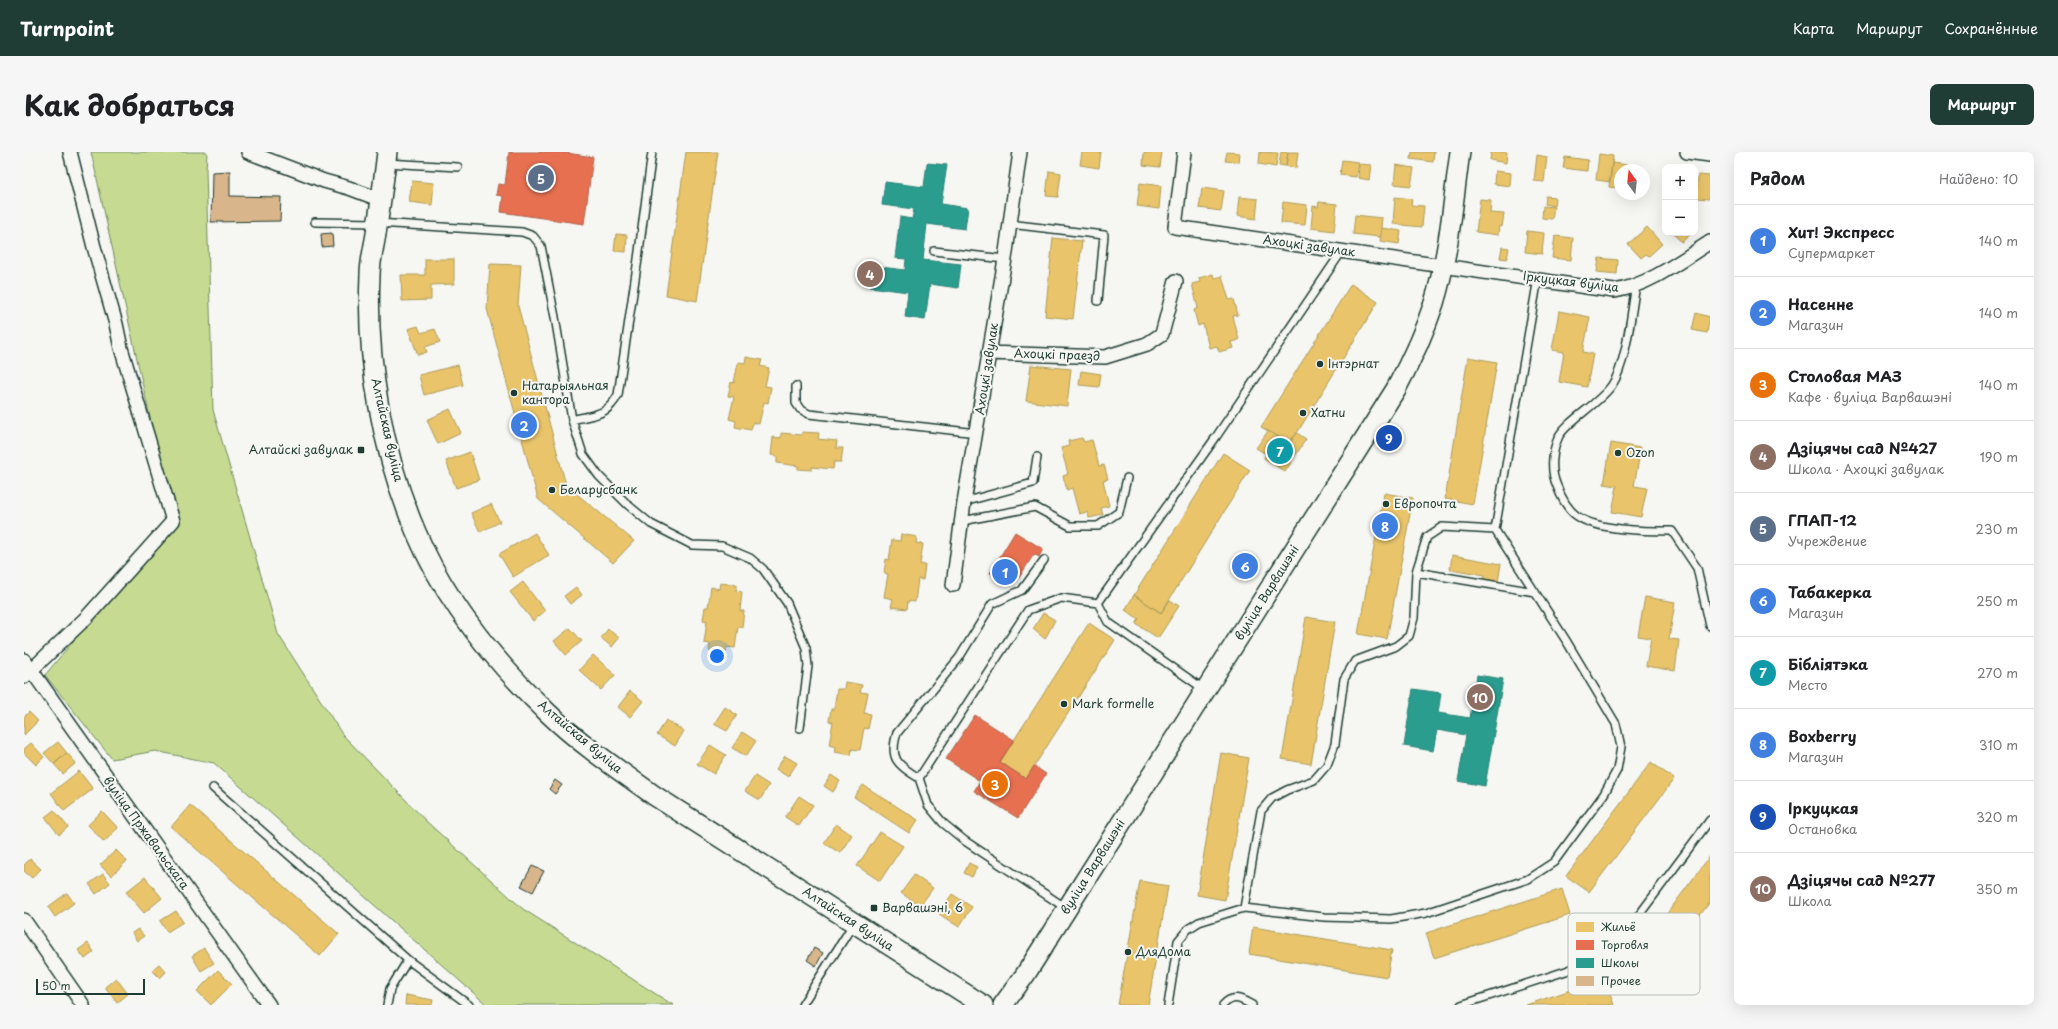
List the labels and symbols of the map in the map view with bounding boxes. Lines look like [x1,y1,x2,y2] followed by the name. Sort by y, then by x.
[528,163,554,193] pin: 5
[1614,164,1650,200] north arrow
[1262,230,1357,261] street label: Ахоцкі завулак
[857,259,883,289] pin: 4
[1522,266,1621,296] street label: Іркуцкая вуліца
[970,321,1002,416] street label: Ахоцкі завулак
[1014,344,1100,365] street label: Ахоцкі праезд
[1328,354,1380,372] place label: Інтэрнат
[1315,359,1325,369] marker: Інтэрнат
[367,376,409,484] street label: Алтайская вуліца
[522,376,609,408] place label: Натарыяльная кантора
[509,388,519,398] marker: Натарыяльная кантора
[1311,403,1346,421] place label: Хатни
[1298,408,1308,418] marker: Хатни
[511,410,537,440] pin: 2
[1376,423,1402,453] pin: 9
[1267,436,1293,466] pin: 7
[249,440,354,458] place label: Алтайскі завулак
[1626,443,1655,461] place label: Ozon
[356,445,366,455] marker: Алтайскі завулак
[1613,448,1623,458] marker: Ozon
[560,480,638,498] place label: Беларусбанк
[547,485,557,495] marker: Беларусбанк
[1394,494,1457,512] place label: Европочта
[1381,499,1391,509] marker: Европочта
[1372,511,1398,541] pin: 8
[1230,541,1303,644] street label: вуліца Варвашэні
[1232,551,1258,581] pin: 6
[992,557,1018,587] pin: 1
[707,646,727,666] your location
[1467,682,1493,712] pin: 10
[1072,694,1155,712] place label: Mark formelle
[534,695,627,778] street label: Алтайская вуліца
[1059,699,1069,709] marker: Mark formelle
[982,769,1008,799] pin: 3
[100,772,194,893] street label: вуліца Пржавальскага
[1056,815,1129,918] street label: вуліца Варвашэні
[799,882,898,955] street label: Алтайская вуліца
[882,898,963,916] place label: Варвашэні, 6
[869,903,879,913] marker: Варвашэні, 6
[1568,913,1700,995] legend
[1600,918,1636,935] text: Жильё
[1601,936,1649,953] text: Торговля
[1135,942,1192,960] place label: ДляДома
[1123,947,1133,957] marker: ДляДома
[1601,954,1639,971] text: Школы
[1601,972,1641,989] text: Прочее
[36,977,145,996] scale bar

